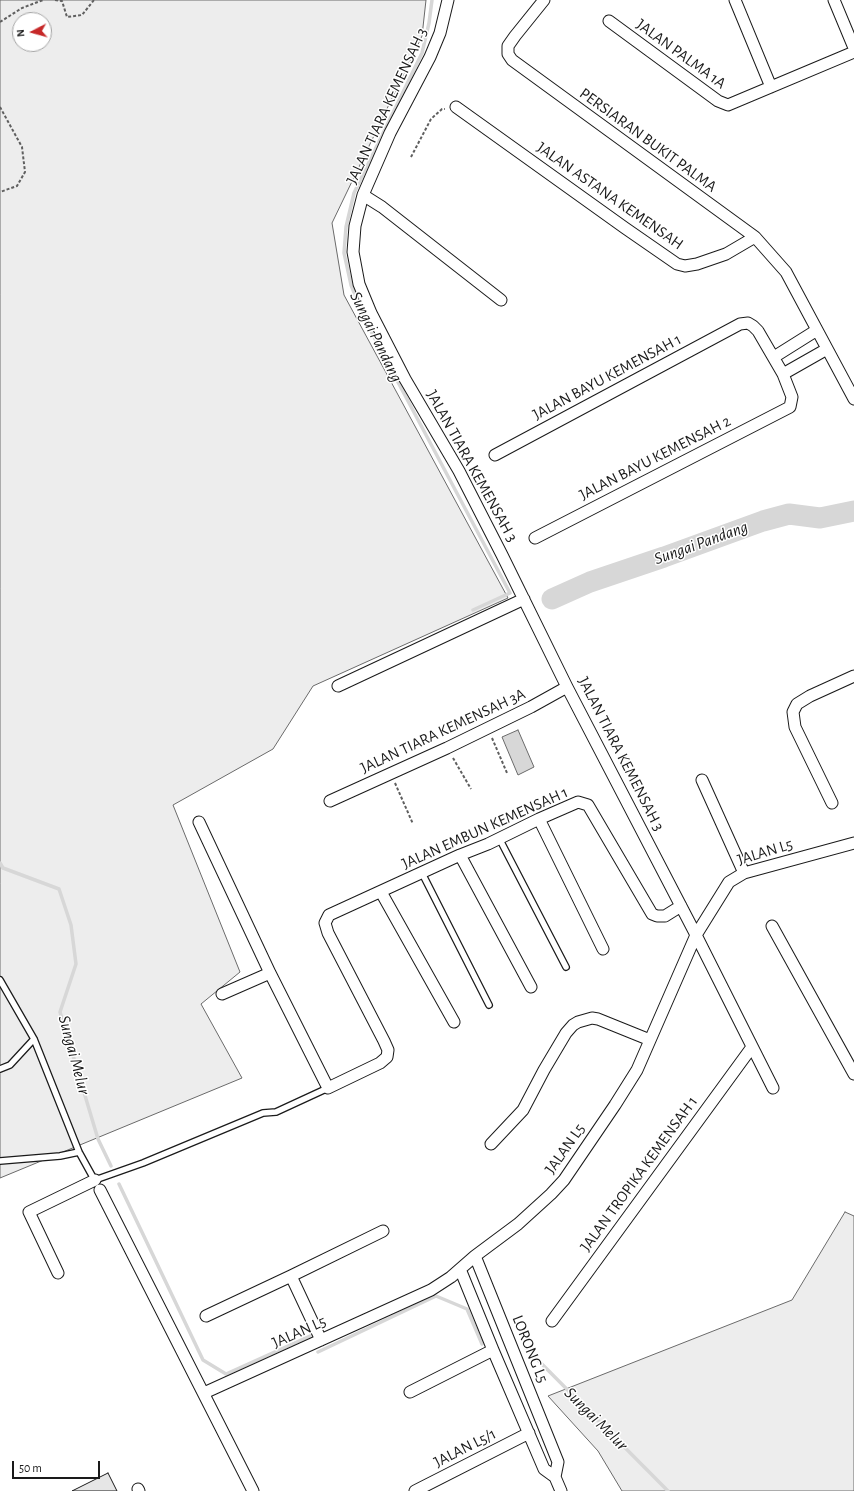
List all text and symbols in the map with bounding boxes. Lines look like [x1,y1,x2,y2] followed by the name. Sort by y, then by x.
[12,12,52,52] north arrow
[632,15,730,93] street label: JALAN PALMA 1A
[342,25,432,187] street label: JALAN TIARA KEMENSAH 3
[15,29,26,38] text: N
[576,84,720,196] street label: PERSIARAN BUKIT PALMA
[533,138,687,254] street label: JALAN ASTANA KEMENSAH
[345,288,407,386] water label: Sungai Pandang
[529,330,685,424] street label: JALAN BAYU KEMENSAH 1
[422,387,522,545] street label: JALAN TIARA KEMENSAH 3
[576,411,734,505] street label: JALAN BAYU KEMENSAH 2
[651,517,751,569] water label: Sungai Pandang
[574,674,668,834] street label: JALAN TIARA KEMENSAH 3
[357,684,529,778] street label: JALAN TIARA KEMENSAH 3A
[399,783,571,873] street label: JALAN EMBUN KEMENSAH 1
[735,834,795,870] street label: JALAN L5
[54,1013,94,1097] water label: Sungai Melur
[576,1093,702,1255] street label: JALAN TROPIKA KEMENSAH 1
[541,1120,589,1178] street label: JALAN L5
[269,1312,329,1352] street label: JALAN L5
[508,1312,552,1386] street label: LORONG L5
[560,1383,632,1455] water label: Sungai Melur
[431,1424,499,1472] street label: JALAN L5/1
[14,1453,102,1479] scale bar
[19,1462,42,1474] text: 50 m

